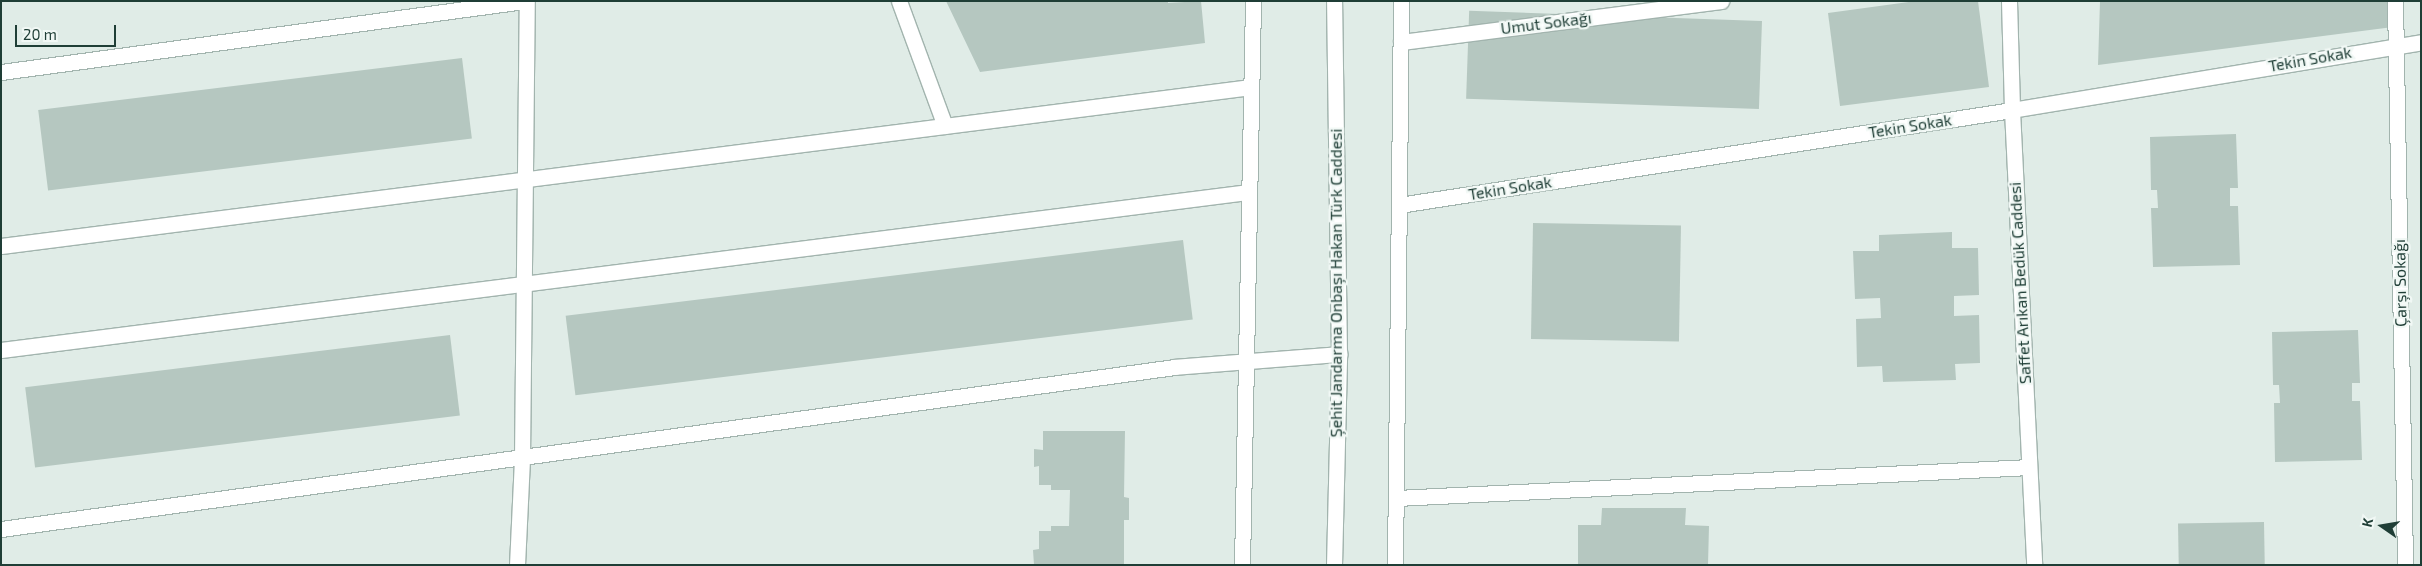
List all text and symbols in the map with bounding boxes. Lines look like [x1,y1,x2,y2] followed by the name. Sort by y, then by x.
[1499,8,1593,38] street label: Umut Sokağı
[18,15,119,47] scale bar
[23,25,57,43] text: 20 m
[2267,42,2353,76] street label: Tekin Sokak
[1867,110,1953,142] street label: Tekin Sokak
[1326,128,1346,438] street label: Şehit Jandarma Onbaşı Hakan Türk Caddesi
[1467,172,1553,204] street label: Tekin Sokak
[2005,181,2035,385] street label: Saffet Arıkan Bedük Caddesi
[2390,239,2410,327] street label: Çarşı Sokağı
[2357,501,2407,551] north arrow
[2358,516,2376,529] text: K

